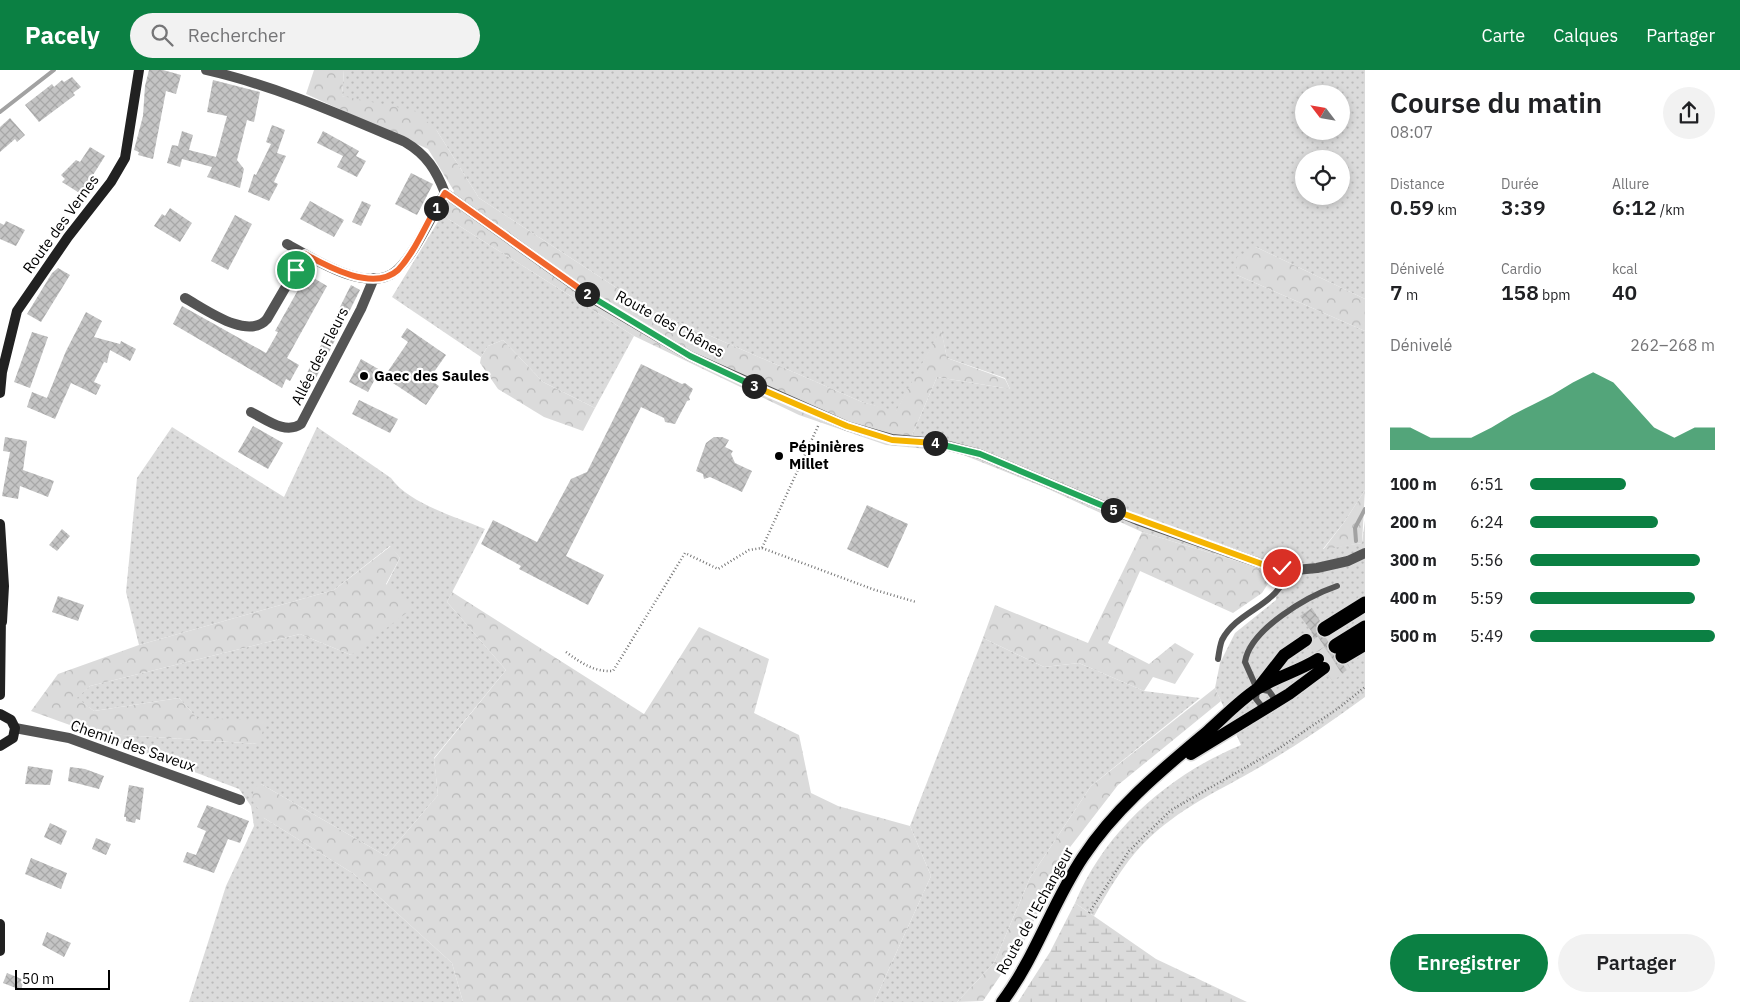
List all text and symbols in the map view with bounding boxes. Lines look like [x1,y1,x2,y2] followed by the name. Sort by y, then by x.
[130,13,480,58] search box
[25,19,100,51] text: Pacely
[148,21,176,49] icon: search
[188,23,285,47] text: Rechercher
[1482,24,1525,47] text: Carte
[1553,24,1618,47] text: Calques
[1646,24,1715,47] text: Partager
[1390,84,1602,121] text: Course du matin
[1295,85,1350,140] north arrow
[1295,85,1350,205] map controls
[1663,87,1715,139] button: share
[1390,122,1433,142] text: 08:07
[1295,150,1350,205] button: locate
[18,171,103,277] street label: Route des Vernes
[1390,175,1445,193] text: Distance
[1501,175,1539,193] text: Durée
[1612,175,1649,193] text: Allure
[1390,193,1434,221] text: 0.59
[1501,193,1546,221] text: 3:39
[1612,193,1657,221] text: 6:12
[424,196,448,220] pin: 1
[432,199,441,217] text: 1
[1434,201,1457,219] text: km
[1657,201,1685,219] text: /km
[275,249,317,291] pin
[282,256,310,284] icon: arrive
[1390,260,1445,278] text: Dénivelé
[1501,260,1542,278] text: Cardio
[1612,260,1637,278] text: kcal
[1390,278,1403,306] text: 7
[1501,278,1539,306] text: 158
[1612,278,1637,306] text: 40
[574,282,600,306] pin: 2
[583,285,592,303] text: 2
[613,286,728,361] street label: Route des Chênes
[1403,286,1418,304] text: m
[1539,286,1571,304] text: bpm
[287,304,352,408] street label: Allée des Fleurs
[1390,335,1452,355] text: Dénivelé
[1630,335,1715,355] text: 262–268 m
[374,366,490,385] place label: Gaec des Saules
[358,370,370,382] marker: Gaec des Saules
[742,374,766,398] pin: 3
[750,377,759,395] text: 3
[922,430,948,456] pin: 4
[931,434,940,452] text: 4
[789,437,864,473] place label: Pépinières Millet
[773,450,785,462] marker: Pépinières Millet
[1390,474,1437,494] text: 100 m
[1470,474,1503,494] text: 6:51
[1100,498,1126,522] pin: 5
[1109,501,1118,519] text: 5
[1390,512,1437,532] text: 200 m
[1470,512,1503,532] text: 6:24
[1261,547,1303,589] pin
[1390,550,1437,570] text: 300 m
[1470,550,1503,570] text: 5:56
[1268,554,1296,582] icon: check
[1390,588,1437,608] text: 400 m
[1470,588,1503,608] text: 5:59
[1390,626,1437,646] text: 500 m
[1470,626,1503,646] text: 5:49
[68,715,199,776] street label: Chemin des Saveux
[992,843,1078,978] street label: Route de l'Echangeur
[1390,934,1548,992] button: Enregistrer
[1558,934,1715,992] button: Partager
[15,967,110,990] scale bar
[22,970,54,988] text: 50 m

